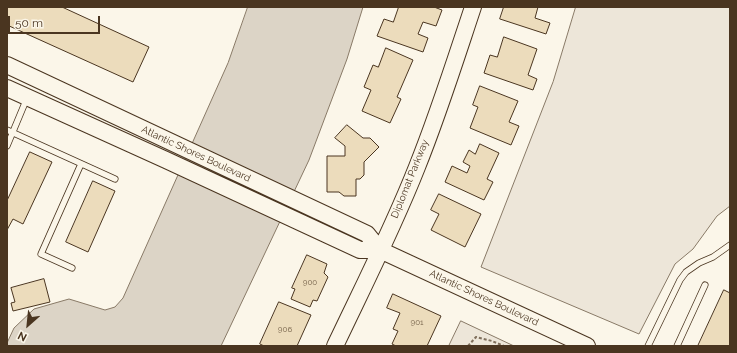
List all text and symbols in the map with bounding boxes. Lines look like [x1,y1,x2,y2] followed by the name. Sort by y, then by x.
[10,8,102,34] scale bar
[15,16,43,30] text: 50 m
[139,123,253,185] street label: Atlantic Shores Boulevard
[389,138,431,220] street label: Diplomat Parkway
[427,267,541,329] street label: Atlantic Shores Boulevard
[303,278,317,288] house number: 900
[8,305,48,345] north arrow
[410,318,424,328] house number: 901
[278,325,292,335] house number: 906
[16,328,29,344] text: N

